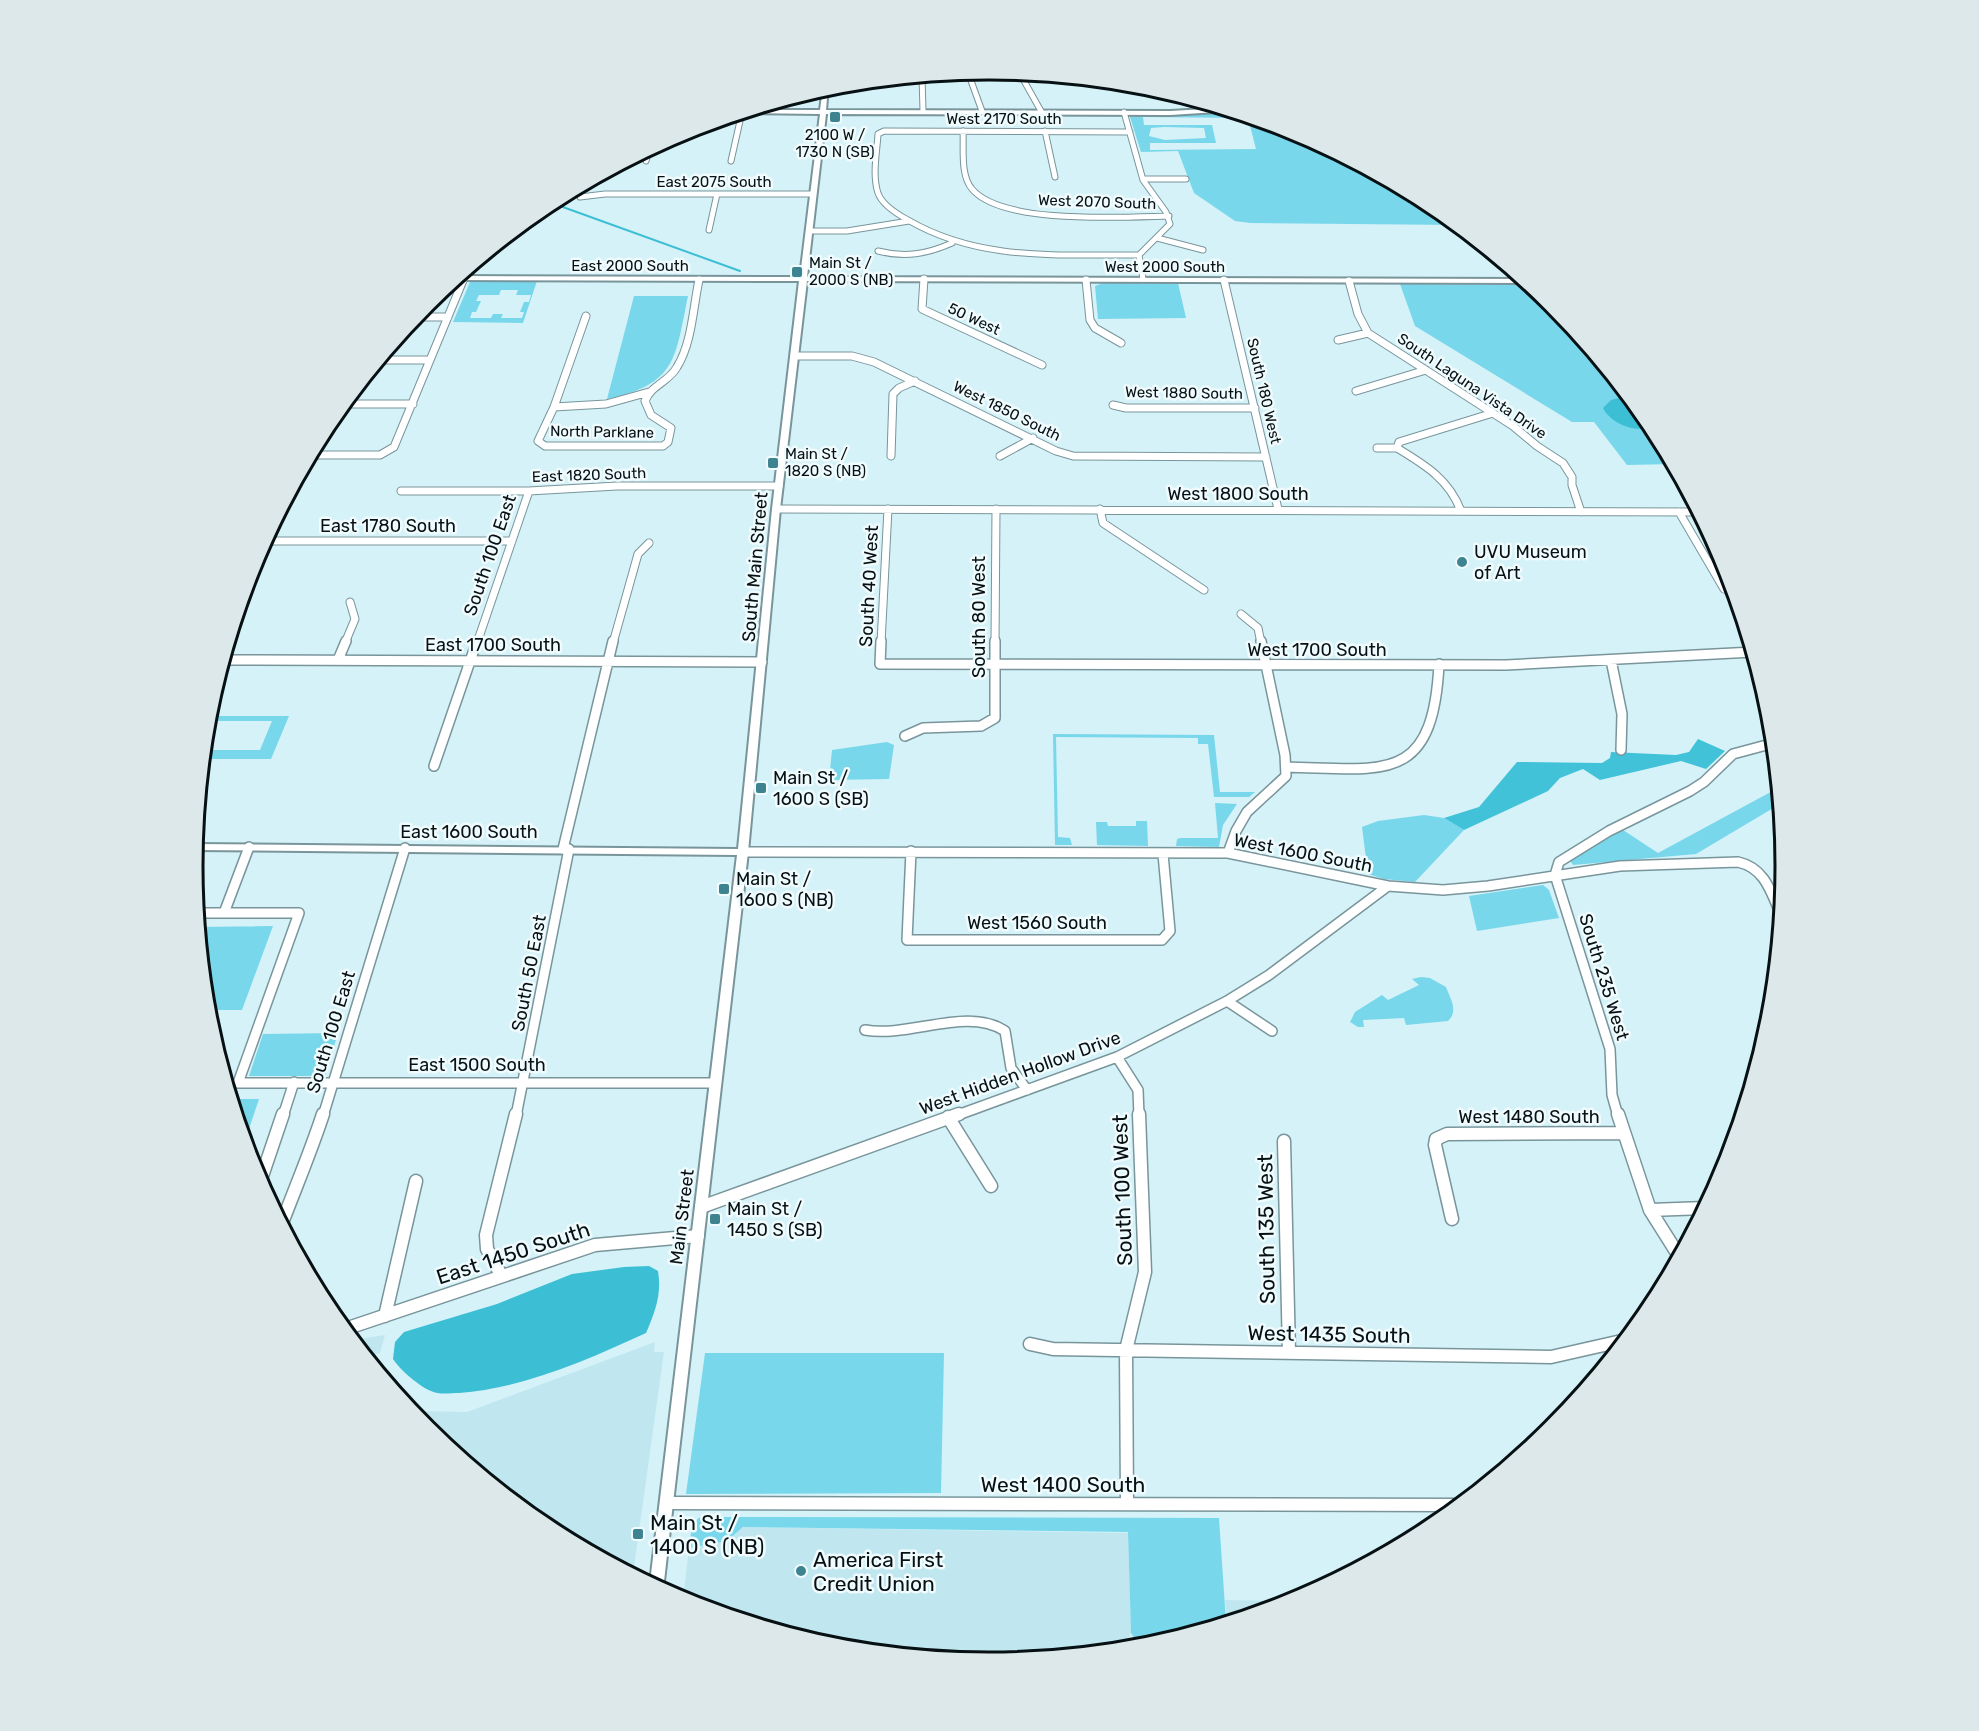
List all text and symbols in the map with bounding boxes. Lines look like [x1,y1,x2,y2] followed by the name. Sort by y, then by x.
[828,110,842,124] marker: 2100 W / 1730 N (SB)
[946,110,1062,128] street label: West 2170 South
[795,126,875,161] place label: 2100 W / 1730 N (SB)
[656,173,772,191] street label: East 2075 South
[1037,191,1157,213] street label: West 2070 South
[809,254,893,289] place label: Main St / 2000 S (NB)
[571,257,689,275] street label: East 2000 South
[1105,258,1225,276] street label: West 2000 South
[790,265,804,279] marker: Main St / 2000 S (NB)
[945,299,1003,339] street label: 50 West
[1394,329,1550,443] street label: South Laguna Vista Drive
[1243,336,1285,446] street label: South 180 West
[950,377,1064,445] street label: West 1850 South
[1125,383,1243,403] street label: West 1880 South
[550,422,654,442] street label: North Parklane
[785,445,866,480] place label: Main St / 1820 S (NB)
[766,456,780,470] marker: Main St / 1820 S (NB)
[531,464,647,486] street label: East 1820 South
[1167,483,1309,505] street label: West 1800 South
[459,491,521,619] street label: South 100 East
[737,491,773,643] street label: South Main Street
[320,515,456,537] street label: East 1780 South
[855,525,883,647] street label: South 40 West
[1474,541,1587,584] place label: UVU Museum of Art
[1455,555,1469,569] marker: UVU Museum of Art
[968,556,990,678] street label: South 80 West
[425,634,561,656] street label: East 1700 South
[1247,639,1387,661] street label: West 1700 South
[773,767,869,810] place label: Main St / 1600 S (SB)
[754,781,768,795] marker: Main St / 1600 S (SB)
[400,821,538,843] street label: East 1600 South
[1232,829,1374,877] street label: West 1600 South
[736,868,834,911] place label: Main St / 1600 S (NB)
[717,882,731,896] marker: Main St / 1600 S (NB)
[1574,911,1634,1043] street label: South 235 West
[967,912,1107,934] street label: West 1560 South
[507,913,551,1033] street label: South 50 East
[302,968,360,1096] street label: South 100 East
[916,1026,1124,1120] street label: West Hidden Hollow Drive
[408,1054,546,1076] street label: East 1500 South
[1458,1106,1600,1128] street label: West 1480 South
[1107,1114,1137,1266] street label: South 100 West
[1252,1154,1280,1304] street label: South 135 West
[665,1168,699,1266] street label: Main Street
[727,1198,823,1241] place label: Main St / 1450 S (SB)
[708,1212,722,1226] marker: Main St / 1450 S (SB)
[433,1216,593,1290] street label: East 1450 South
[1247,1320,1411,1348] street label: West 1435 South
[981,1472,1145,1497] street label: West 1400 South
[650,1510,764,1559] place label: Main St / 1400 S (NB)
[631,1527,645,1541] marker: Main St / 1400 S (NB)
[813,1547,943,1596] place label: America First Credit Union
[794,1564,808,1578] marker: America First Credit Union

